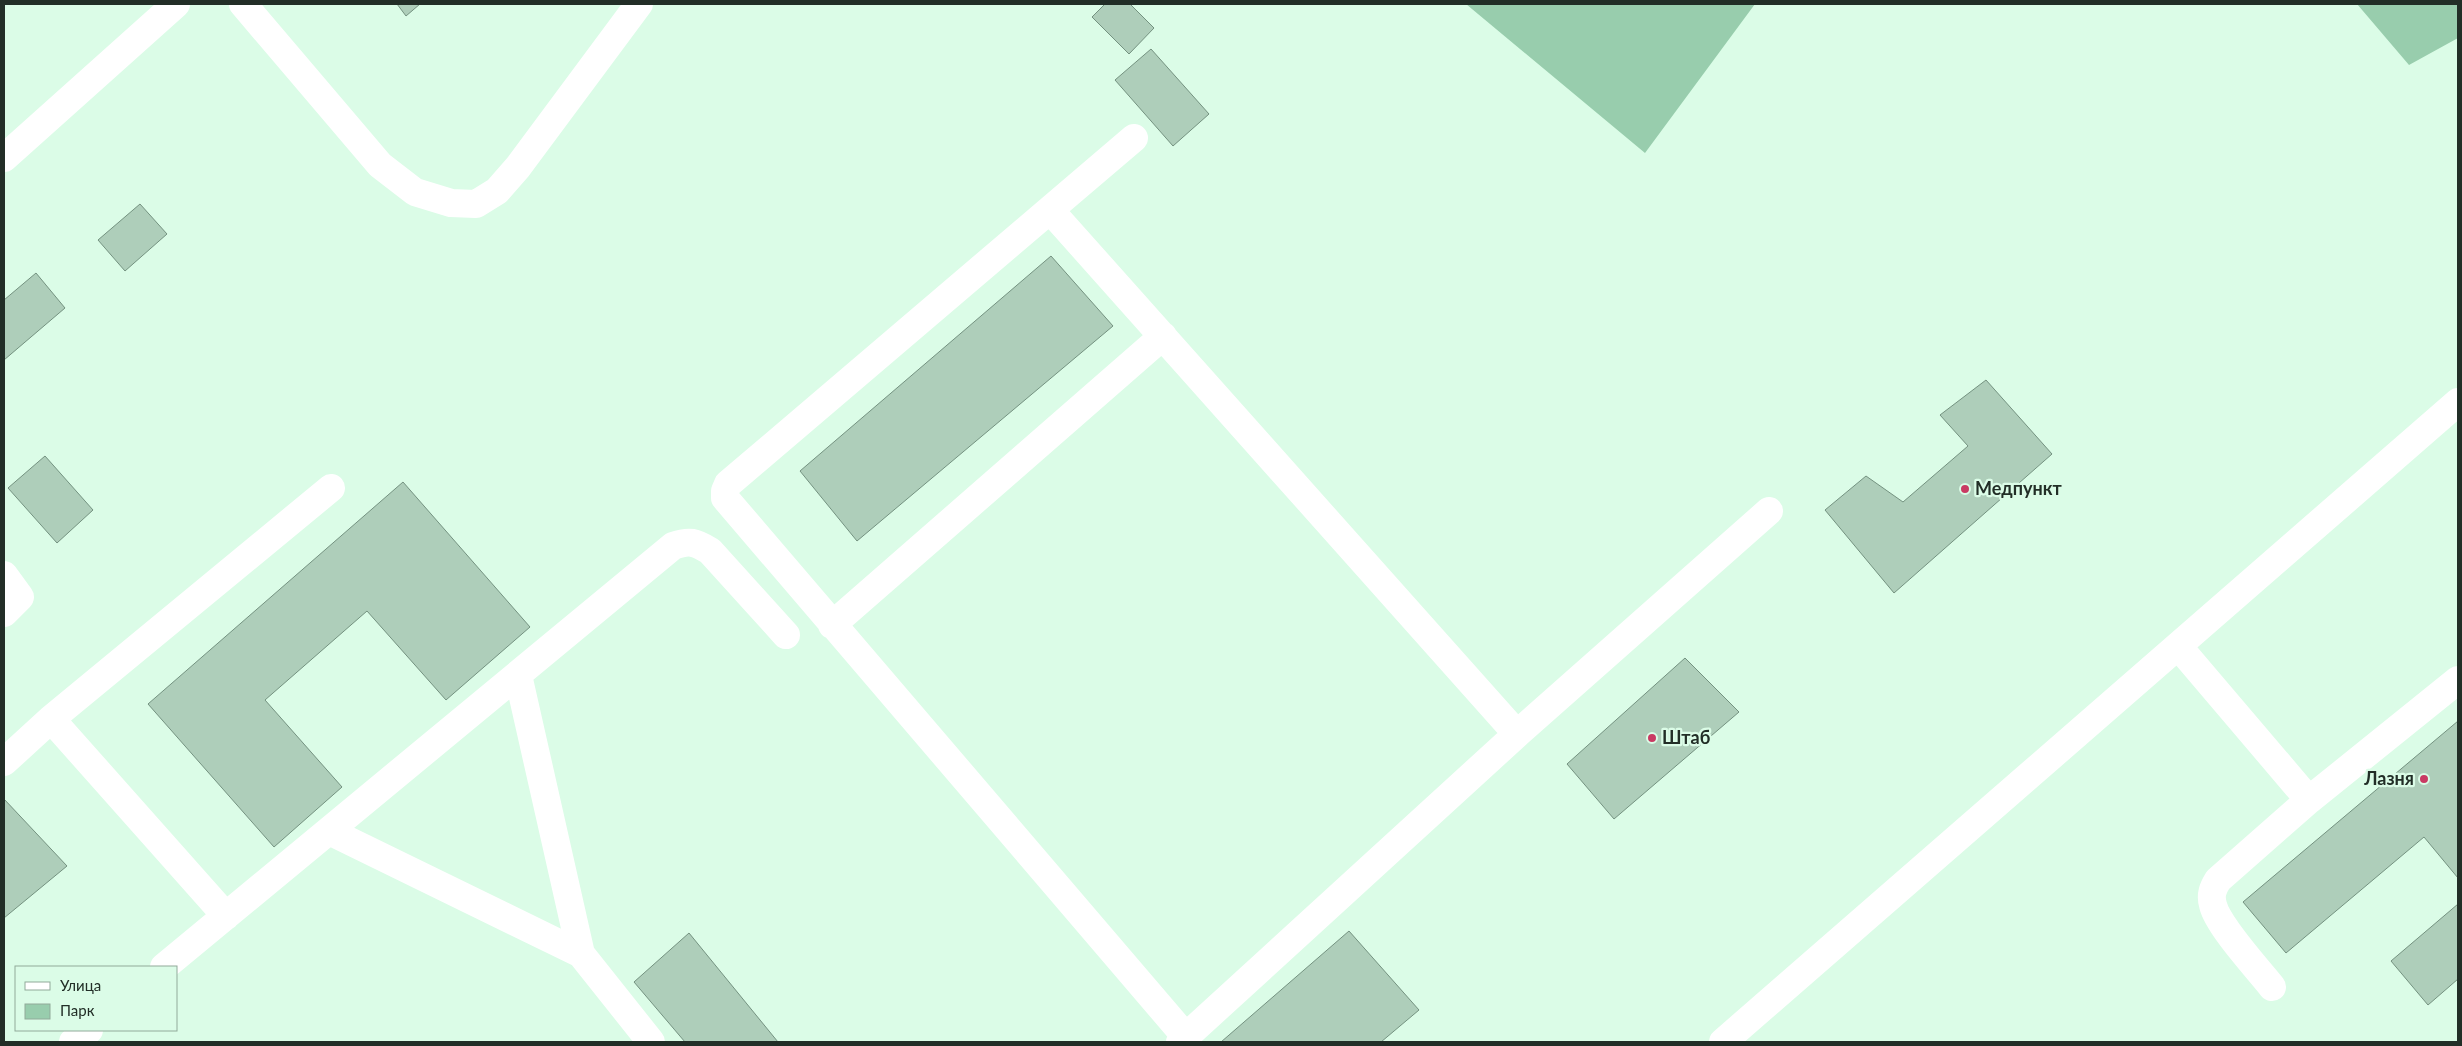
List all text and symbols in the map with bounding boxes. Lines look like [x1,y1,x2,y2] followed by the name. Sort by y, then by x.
[1975,477,2062,499] place label: Медпункт
[1959,483,1971,495] marker: Медпункт
[1662,726,1711,748] place label: Штаб
[1646,732,1658,744] marker: Штаб
[2363,767,2414,789] place label: Лазня
[2418,773,2430,785] marker: Лазня
[15,966,178,1031] legend
[60,976,101,994] text: Улица
[60,1001,95,1019] text: Парк

